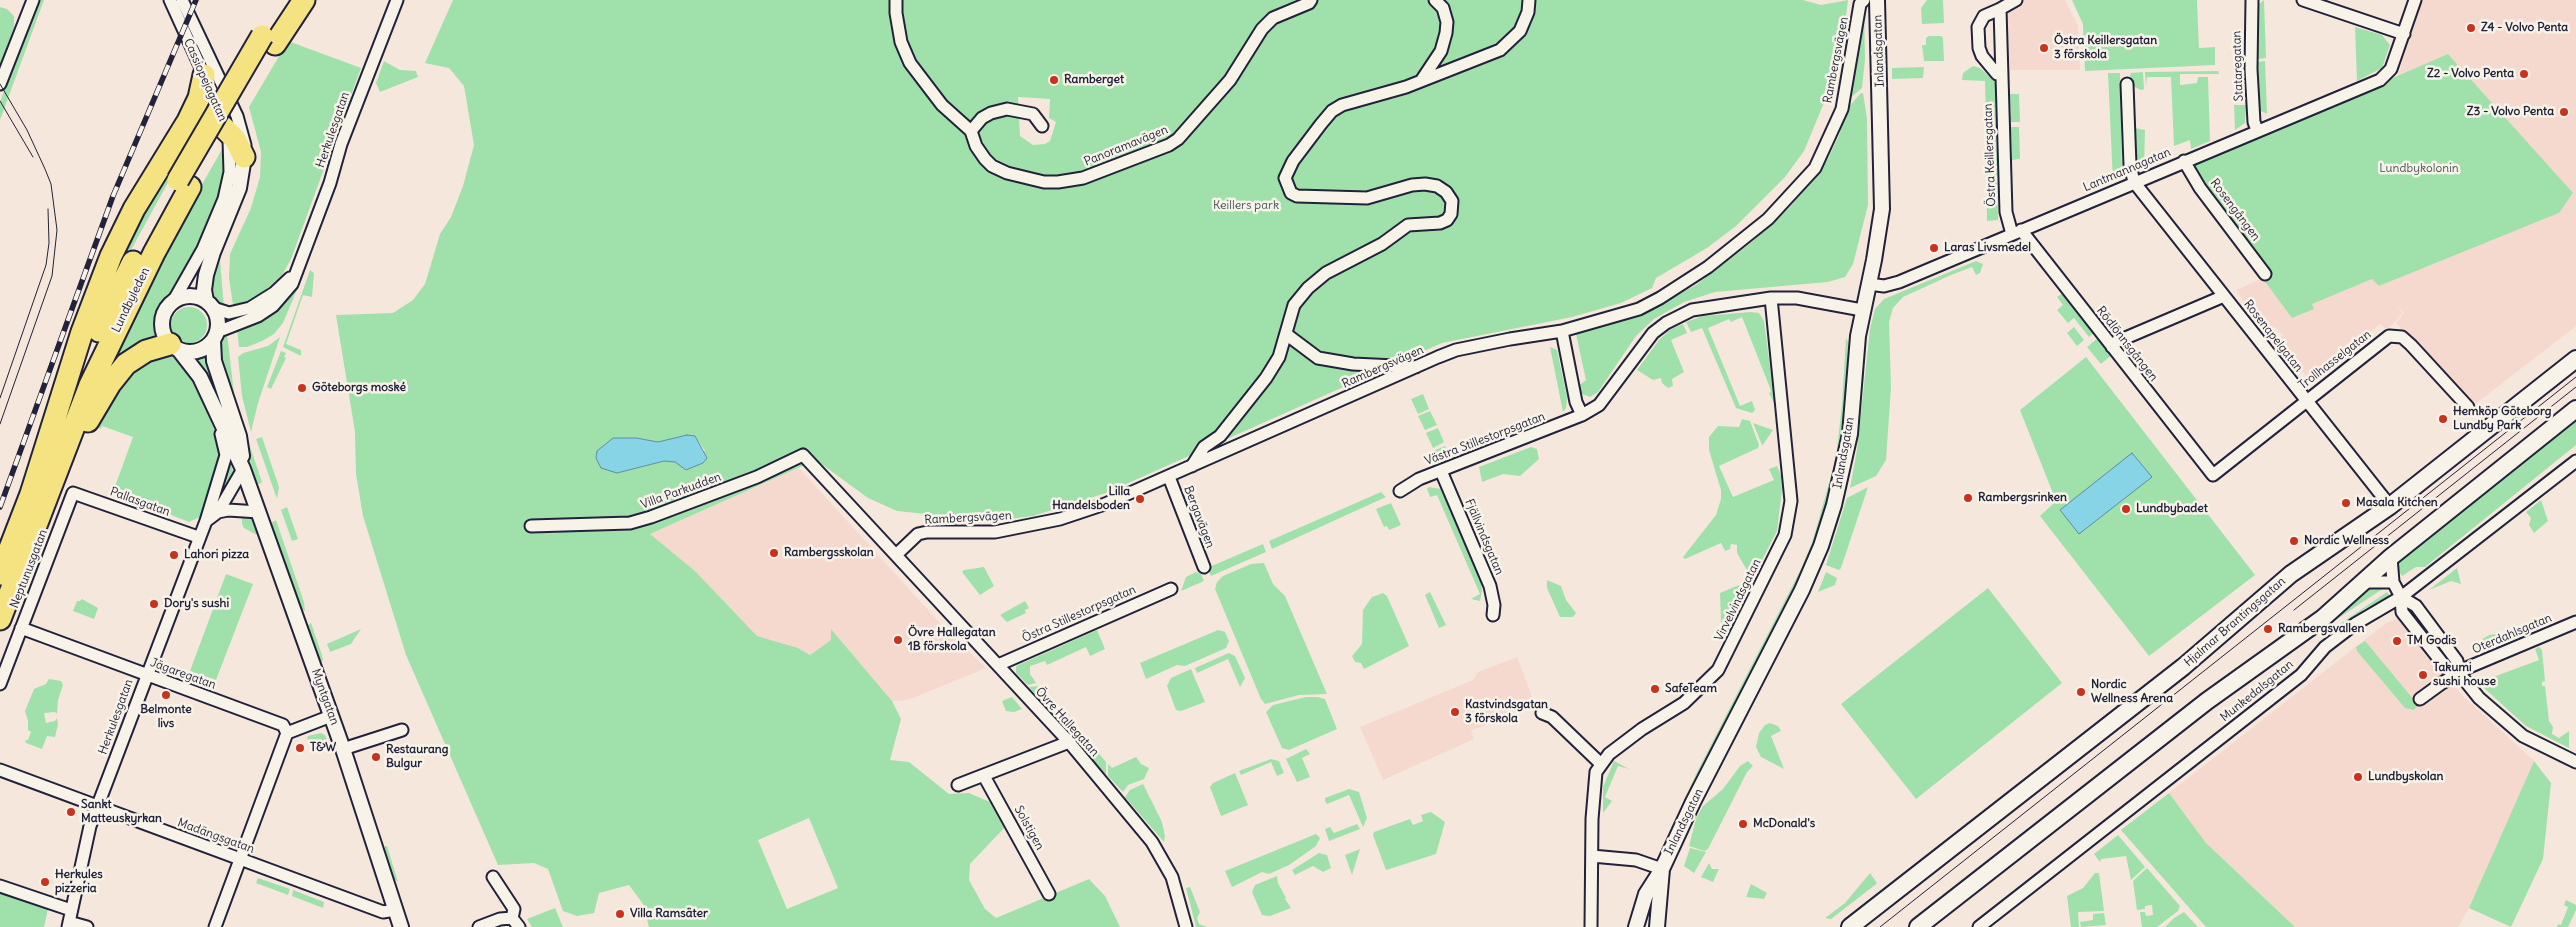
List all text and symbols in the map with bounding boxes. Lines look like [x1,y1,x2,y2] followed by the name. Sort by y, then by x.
[1871,15,1887,87] street label: Inlandsgatan
[1821,16,1851,104] street label: Rambergsvägen
[2481,21,2568,35] place label: Z4 - Volvo Penta
[2465,22,2477,34] marker: Z4 - Volvo Penta
[2230,30,2246,102] street label: Stataregatan
[2054,34,2157,62] place label: Östra Keillersgatan 3 förskola
[180,36,230,124] street label: Cassiopejagatan
[2038,42,2050,54] marker: Östra Keillersgatan 3 förskola
[2427,67,2514,81] place label: Z2 - Volvo Penta
[2518,68,2530,80] marker: Z2 - Volvo Penta
[1064,73,1124,87] place label: Ramberget
[1048,74,1060,86] marker: Ramberget
[313,90,353,170] street label: Herkulesgatan
[1981,103,1999,207] street label: Östra Keillersgatan
[2467,105,2554,119] place label: Z3 - Volvo Penta
[2558,106,2570,118] marker: Z3 - Volvo Penta
[1082,123,1170,169] street label: Panoramavägen
[2081,145,2173,195] street label: Lantmannagatan
[2379,162,2459,176] park label: Lundbykolonin
[2207,176,2263,244] street label: Rosengången
[1213,199,1279,213] park label: Keillers park
[1944,241,2031,255] place label: Laras Livsmedel
[1928,242,1940,254] marker: Laras Livsmedel
[109,265,153,335] street label: Lundbyleden
[2240,297,2306,375] street label: Rosenapelgatan
[2093,304,2161,384] street label: Rödlönnsgången
[2296,327,2374,393] street label: Trollhasselgatan
[1340,343,1426,391] street label: Rambergsvägen
[312,381,406,395] place label: Göteborgs moské
[296,382,308,394] marker: Göteborgs moské
[2453,405,2552,433] place label: Hemköp Göteborg Lundby Park
[1423,409,1547,469] street label: Västra Stillestorpsgatan
[2437,413,2449,425] marker: Hemköp Göteborg Lundby Park
[1831,416,1857,490] street label: Inlandsgatan
[639,470,723,512] street label: Villa Parkudden
[108,484,172,520] street label: Pallasgatan
[1181,484,1217,550] street label: Bergavägen
[1052,485,1130,513] place label: Lilla Handelsboden
[1978,491,2067,505] place label: Rambergsrinken
[1962,492,1974,504] marker: Rambergsrinken
[1134,493,1146,505] marker: Lilla Handelsboden
[2356,496,2438,510] place label: Masala Kitchen
[1462,497,1506,577] street label: Fjällvindsgatan
[2340,497,2352,509] marker: Masala Kitchen
[2136,502,2208,516] place label: Lundbybadet
[2120,503,2132,515] marker: Lundbybadet
[924,509,1012,527] street label: Rambergsvägen
[7,528,51,610] street label: Neptunusgatan
[2304,534,2389,548] place label: Nordic Wellness
[2288,535,2300,547] marker: Nordic Wellness
[784,546,874,560] place label: Rambergsskolan
[768,547,780,559] marker: Rambergsskolan
[184,548,249,562] place label: Lahori pizza
[168,549,180,561] marker: Lahori pizza
[1712,557,1764,643] street label: Virvelvindsgatan
[2181,574,2289,670] street label: Hjalmar Brantingsgatan
[1020,582,1138,646] street label: Östra Stillestorpsgatan
[164,597,229,611] place label: Dory's sushi
[148,598,160,610] marker: Dory's sushi
[2470,611,2554,657] street label: Oterdahlsgatan
[2278,622,2364,636] place label: Rambergsvallen
[2262,623,2274,635] marker: Rambergsvallen
[908,626,996,654] place label: Övre Hallegatan 1B förskola
[892,634,904,646] marker: Övre Hallegatan 1B förskola
[2407,634,2456,648] place label: TM Godis
[2391,635,2403,647] marker: TM Godis
[148,655,218,693] street label: Jägaregatan
[2218,657,2296,725] street label: Munkedalsgatan
[2433,661,2496,689] place label: Takumi sushi house
[308,667,342,727] street label: Myntgatan
[2417,669,2429,681] marker: Takumi sushi house
[96,677,136,757] street label: Herkulesgatan
[2091,678,2173,706] place label: Nordic Wellness Arena
[1665,682,1717,696] place label: SafeTeam
[1649,683,1661,695] marker: SafeTeam
[1032,685,1102,759] street label: Övre Hallegatan
[2075,686,2087,698] marker: Nordic Wellness Arena
[160,689,172,701] marker: Belmonte livs
[1465,698,1548,726] place label: Kastvindsgatan 3 förskola
[140,703,192,731] place label: Belmonte livs
[1449,706,1461,718] marker: Kastvindsgatan 3 förskola
[310,741,336,755] place label: T&W
[294,742,306,754] marker: T&W
[386,743,448,771] place label: Restaurang Bulgur
[370,751,382,763] marker: Restaurang Bulgur
[2368,770,2444,784] place label: Lundbyskolan
[2352,771,2364,783] marker: Lundbyskolan
[1662,786,1706,858] street label: Inlandsgatan
[81,798,162,826] place label: Sankt Matteuskyrkan
[1011,803,1047,853] street label: Solstigen
[65,806,77,818] marker: Sankt Matteuskyrkan
[176,815,256,857] street label: Madängsgatan
[1753,817,1815,831] place label: McDonald's
[1737,818,1749,830] marker: McDonald's
[55,868,103,896] place label: Herkules pizzeria
[39,876,51,888] marker: Herkules pizzeria
[630,907,708,921] place label: Villa Ramsäter
[614,908,626,920] marker: Villa Ramsäter

